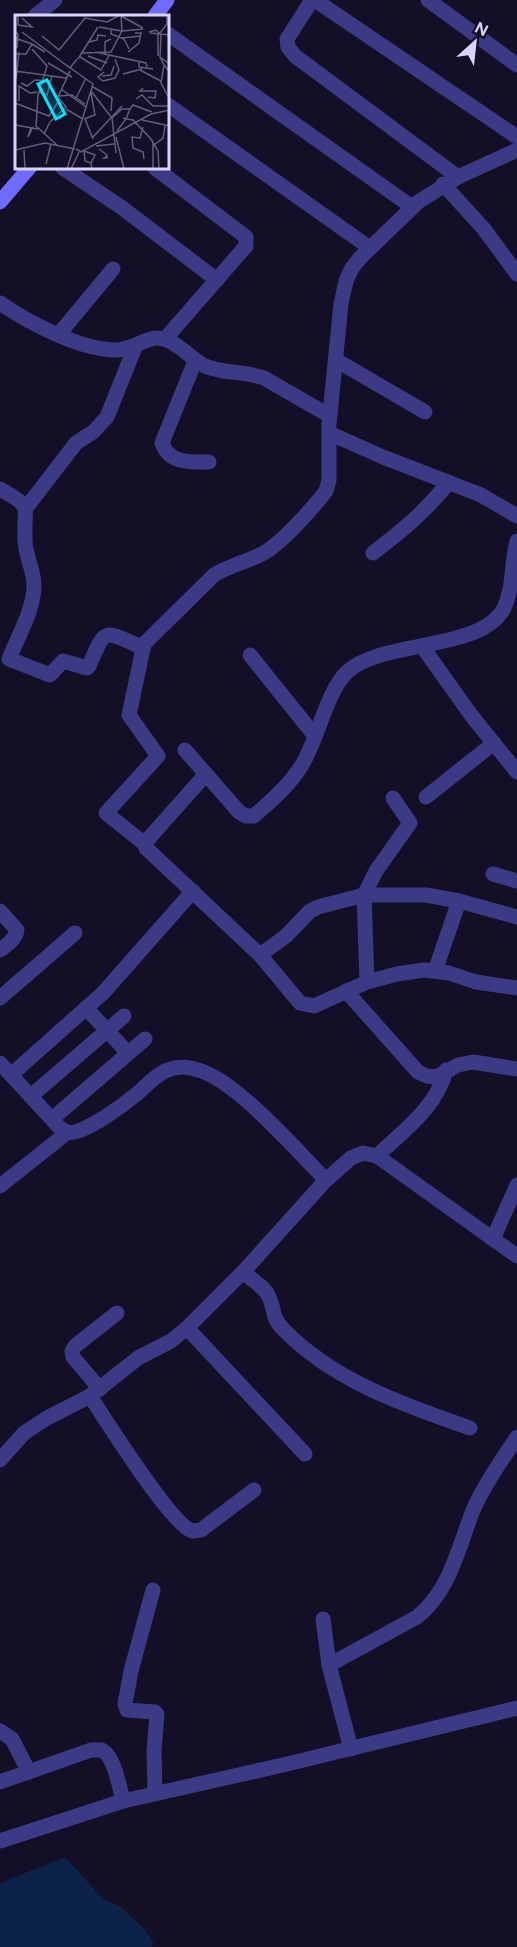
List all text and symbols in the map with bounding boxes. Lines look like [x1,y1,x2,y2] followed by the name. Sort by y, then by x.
[445,12,505,72] north arrow
[15,15,170,170] inset map
[472,18,491,40] text: N

